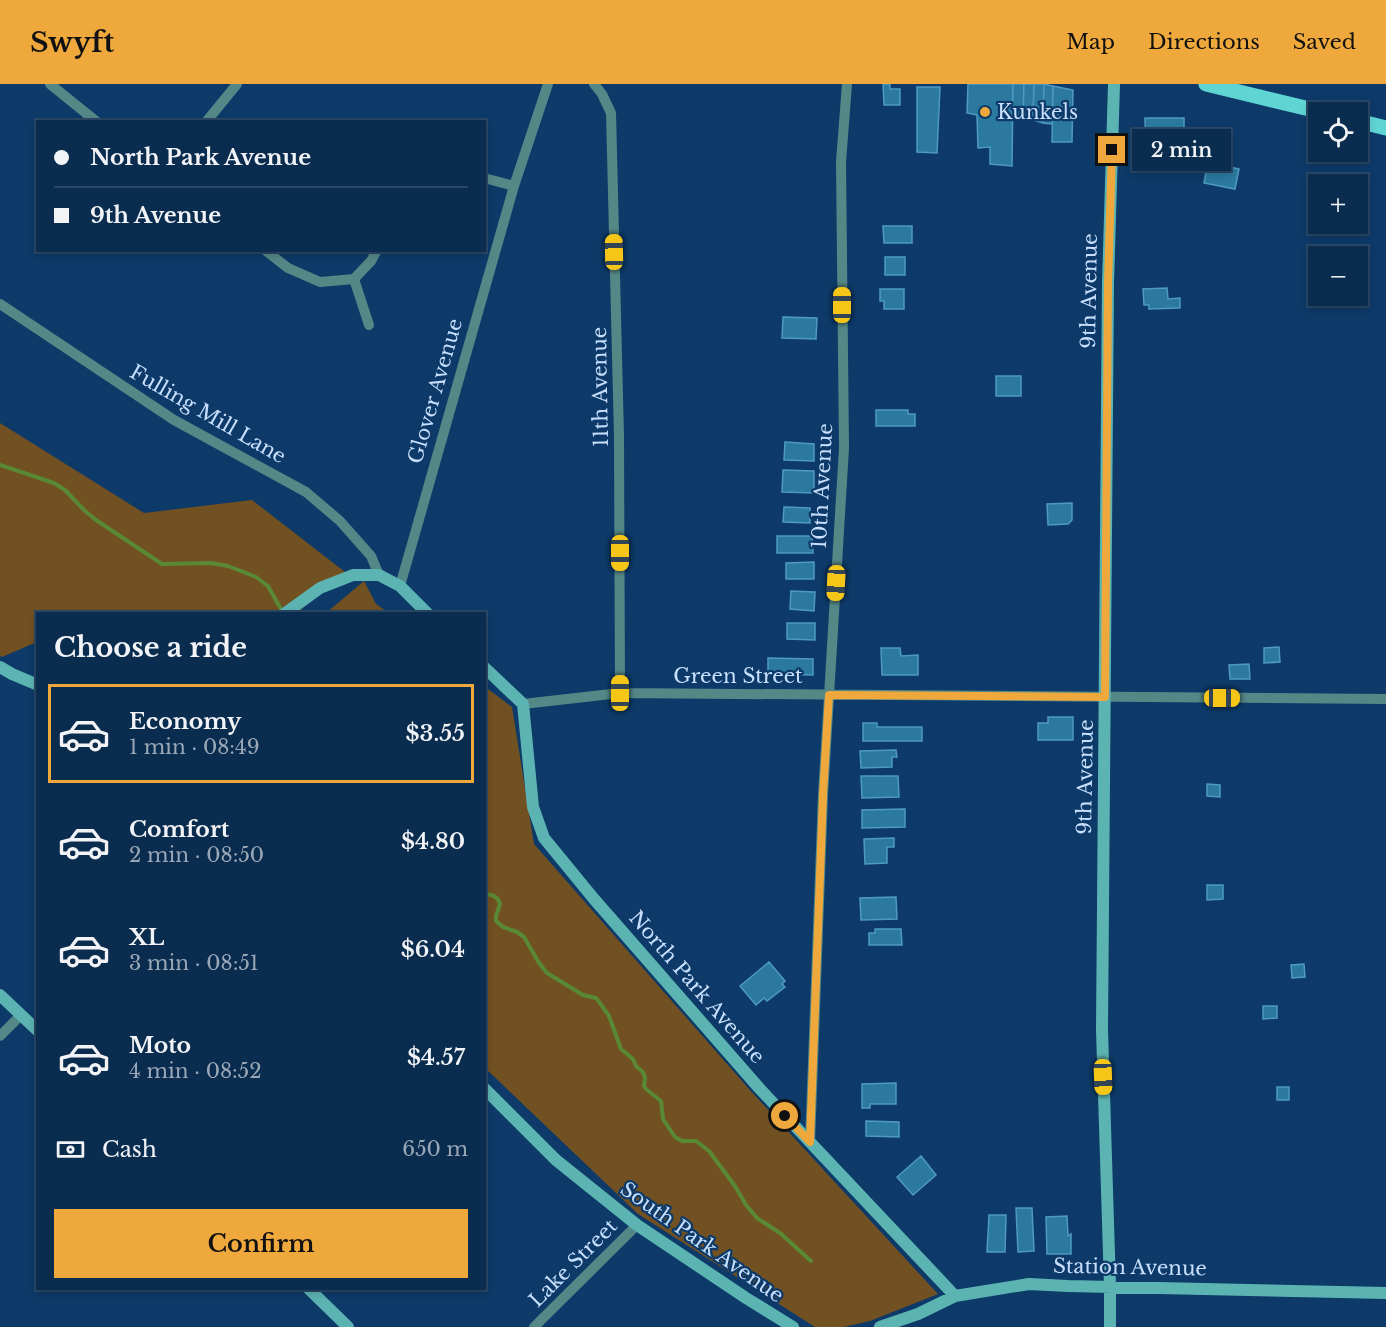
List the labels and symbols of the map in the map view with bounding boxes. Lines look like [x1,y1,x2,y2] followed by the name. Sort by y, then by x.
[997,100,1078,124] place label: Kunkels
[978,105,992,119] marker: Kunkels
[1133,129,1232,171] callout: 2 min
[1098,136,1125,163] route end
[1076,233,1102,349] street label: 9th Avenue
[605,234,623,270] car
[833,287,851,323] car
[403,316,467,466] street label: Glover Avenue
[587,327,613,447] street label: 11th Avenue
[126,360,290,468] street label: Fulling Mill Lane
[807,423,837,549] street label: 10th Avenue
[611,535,629,571] car
[826,565,846,601] car
[673,664,803,688] street label: Green Street
[611,675,629,711] car
[1204,689,1240,707] car
[1072,719,1098,835] street label: 9th Avenue
[624,906,770,1068] street label: North Park Avenue
[1093,1059,1113,1095] car
[771,1102,798,1129] route start
[616,1177,788,1307] street label: South Park Avenue
[524,1214,622,1312] street label: Lake Street
[1053,1254,1207,1280] street label: Station Avenue

